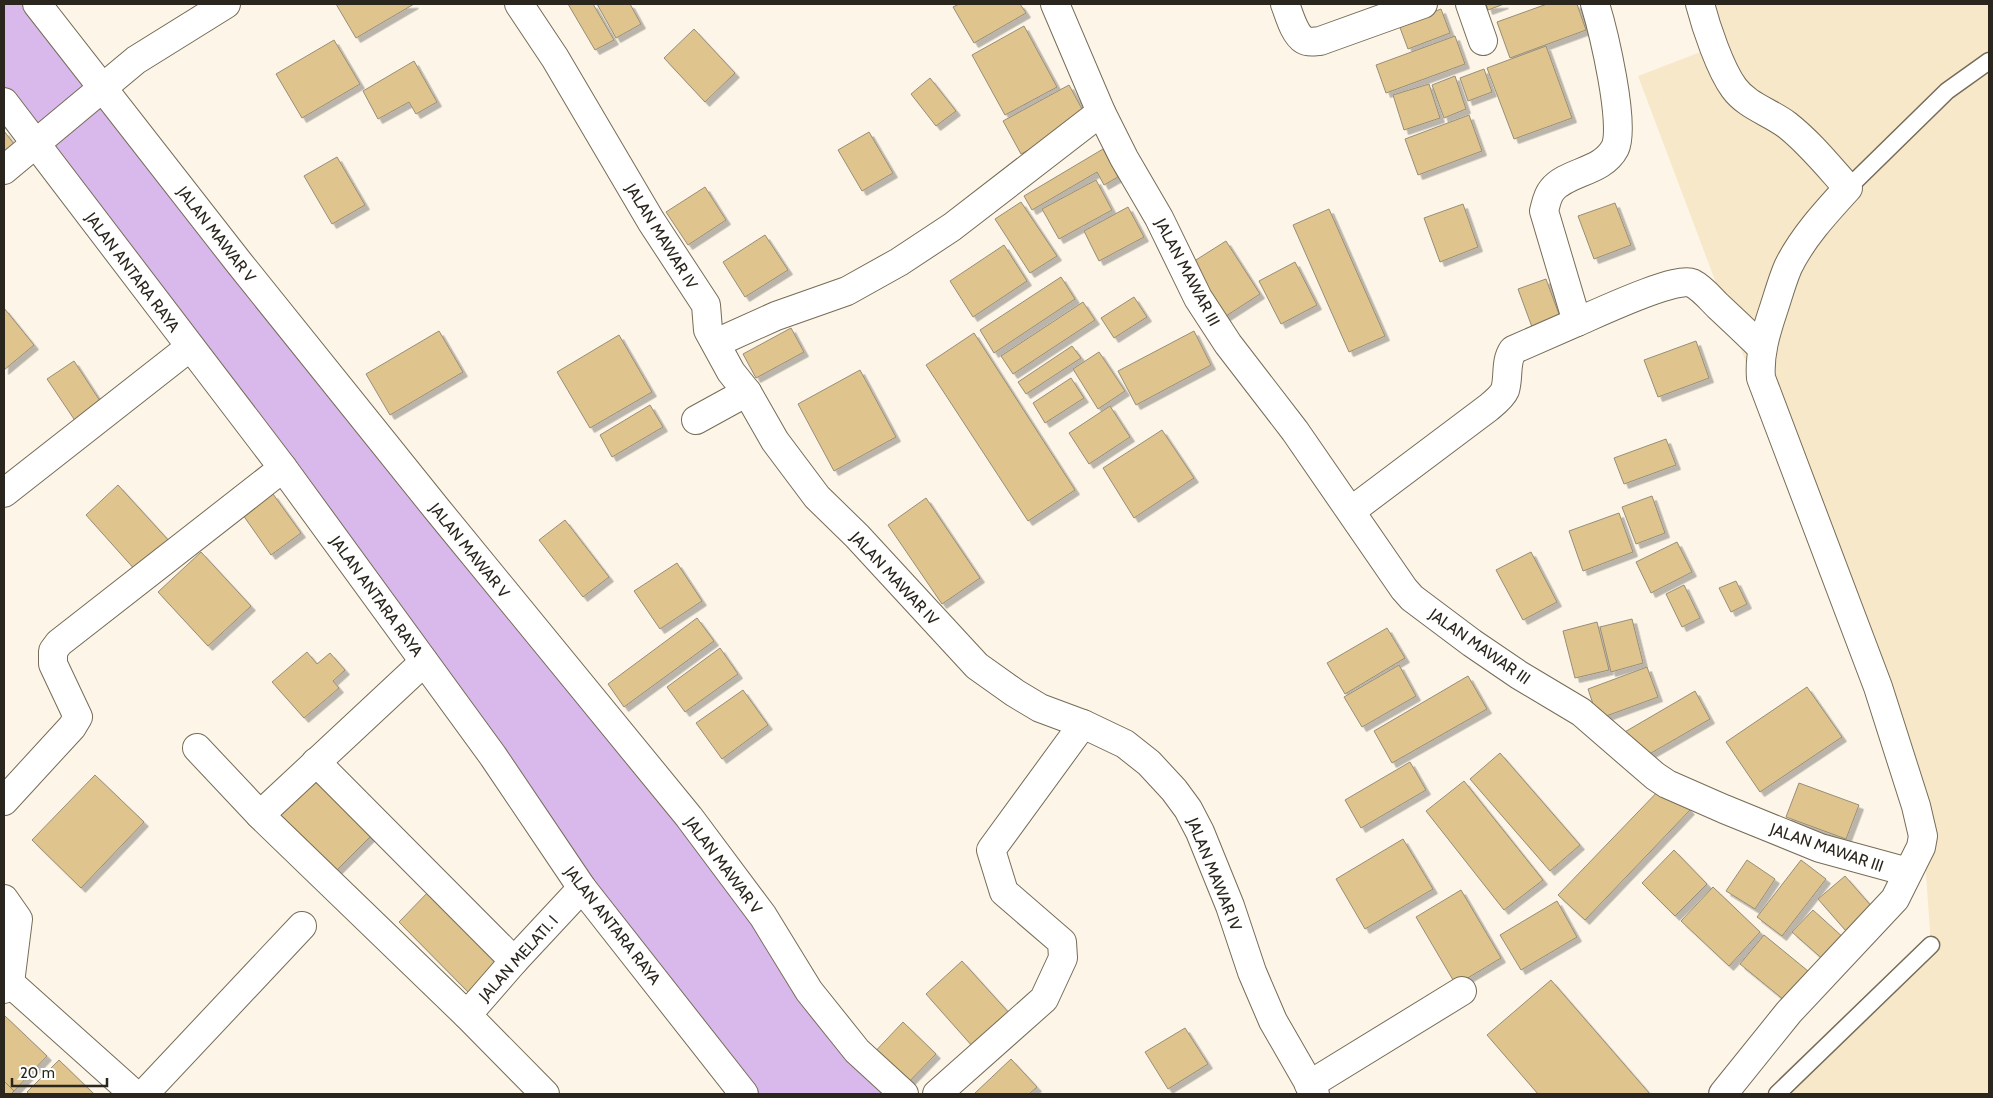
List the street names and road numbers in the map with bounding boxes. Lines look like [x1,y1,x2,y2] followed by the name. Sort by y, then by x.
[621,179,702,293] street label: JALAN MAWAR IV
[173,182,260,286] street label: JALAN MAWAR V
[81,208,184,336] street label: JALAN ANTARA RAYA
[1151,214,1224,329] street label: JALAN MAWAR III
[425,498,514,602] street label: JALAN MAWAR V
[846,527,943,629] street label: JALAN MAWAR IV
[326,531,427,661] street label: JALAN ANTARA RAYA
[1425,604,1534,688] street label: JALAN MAWAR III
[680,812,766,918] street label: JALAN MAWAR V
[1183,814,1246,934] street label: JALAN MAWAR IV
[1767,819,1886,876] street label: JALAN MAWAR III
[560,862,665,988] street label: JALAN ANTARA RAYA
[474,911,562,1006] street label: JALAN MELATI. I

